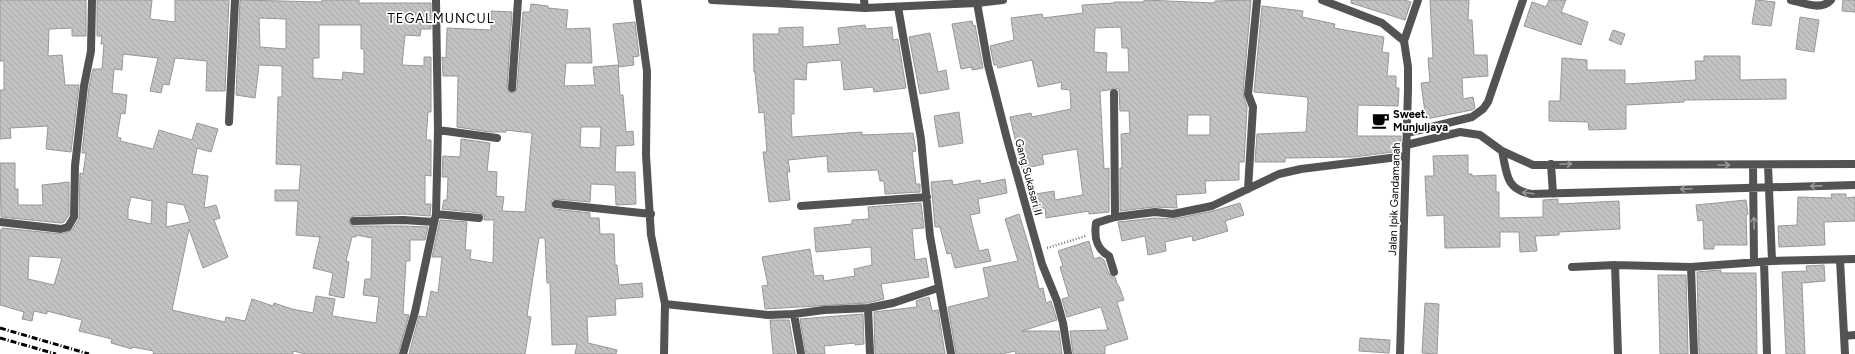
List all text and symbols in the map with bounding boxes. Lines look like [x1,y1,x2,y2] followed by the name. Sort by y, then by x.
[388,11,494,26] district label: TEGALMUNCUL
[1393,108,1448,134] place label: Sweet. Munjuljaya
[1370,110,1390,130] cafe icon: Sweet. Munjuljaya
[1012,137,1045,217] street label: Gang Sukasari II
[1386,142,1403,256] street label: Jalan Ipik Gandamanah
[1559,160,1572,168] one-way arrow
[1717,161,1730,169] one-way arrow
[1810,182,1823,190] one-way arrow
[1680,185,1693,193] one-way arrow
[1522,189,1535,197] one-way arrow
[1750,217,1758,230] one-way arrow

